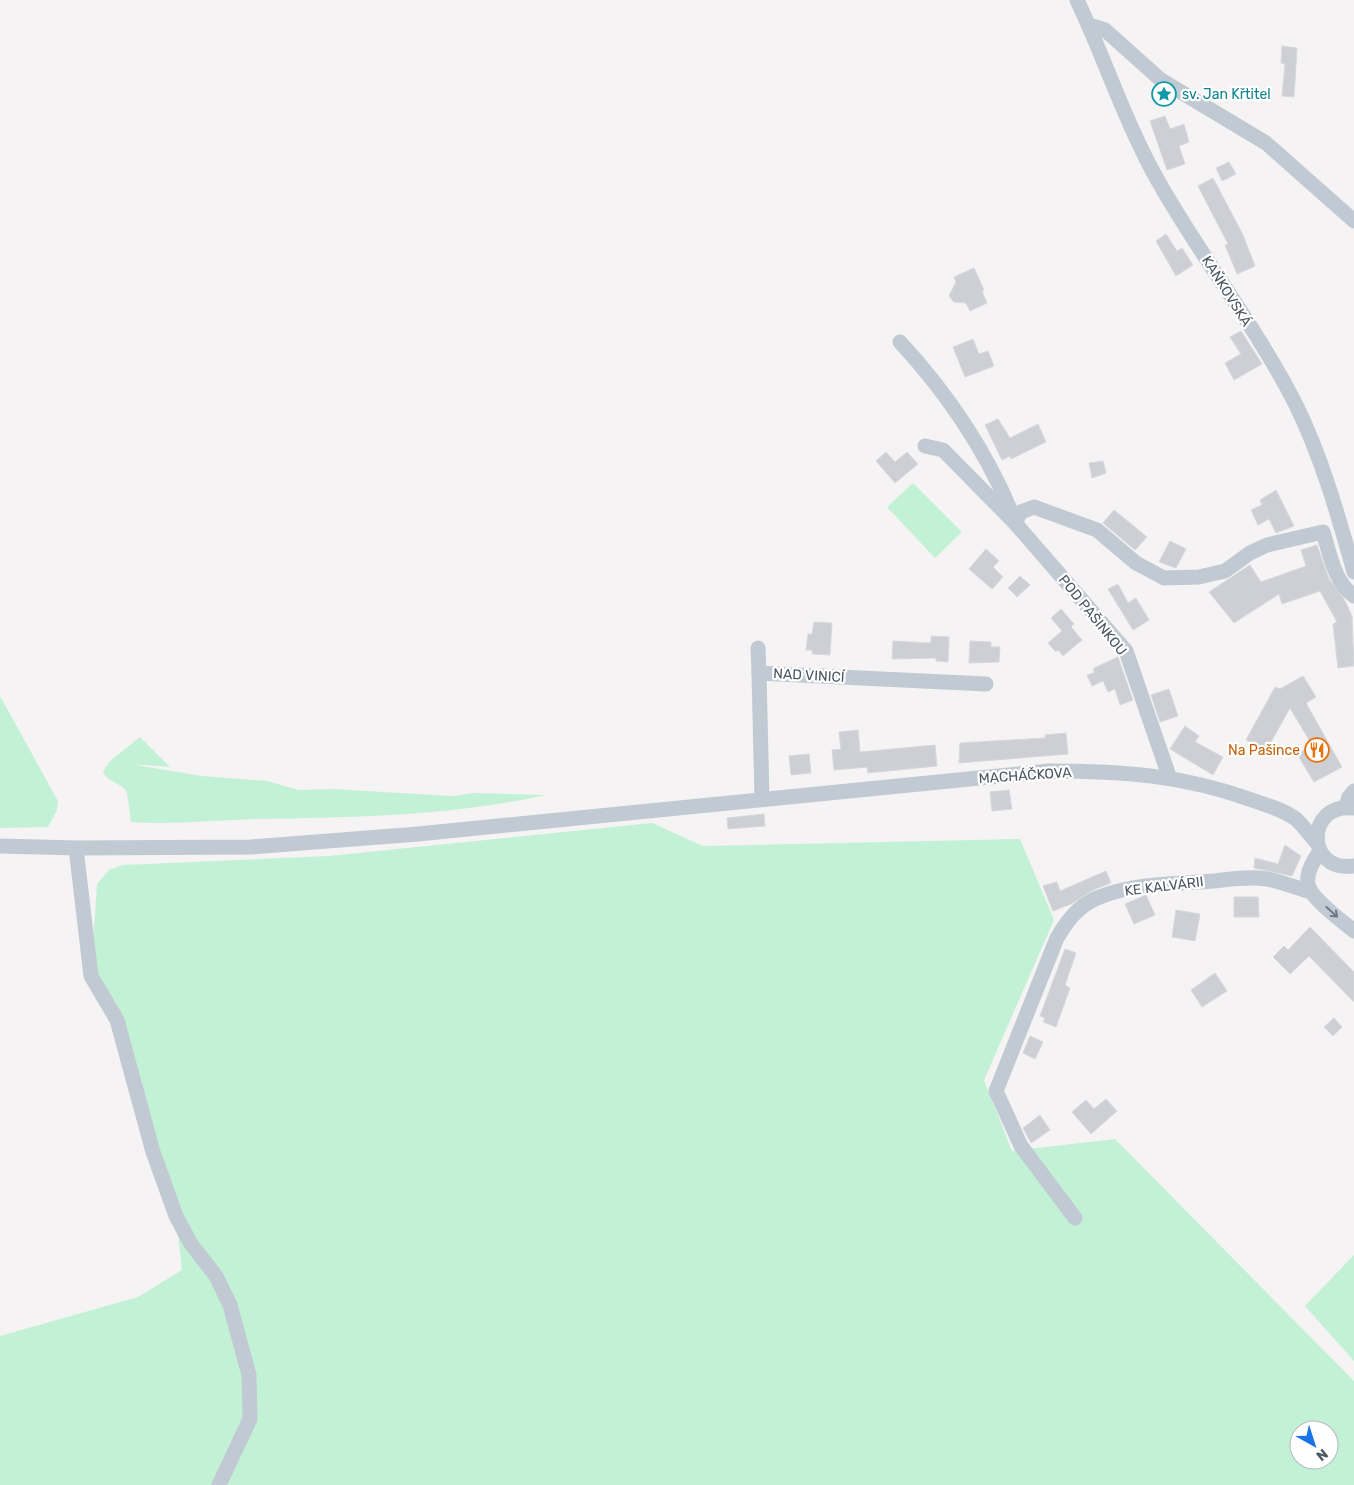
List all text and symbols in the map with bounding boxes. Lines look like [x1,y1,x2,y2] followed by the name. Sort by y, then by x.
[1151,81,1177,107] place icon: sv. Jan Křtitel
[1182,86,1271,103] place label: sv. Jan Křtitel
[1198,252,1256,330] street label: KAŇKOVSKÁ
[1055,571,1131,659] street label: POD PAŠINKOU
[773,664,846,686] street label: NAD VINICÍ
[1304,737,1330,763] restaurant icon: Na Pašince
[1228,742,1300,759] place label: Na Pašince
[978,763,1073,787] street label: MACHÁČKOVA
[1124,872,1204,900] street label: KE KALVÁRII
[1326,906,1339,918] one-way arrow
[1289,1420,1339,1470] north arrow
[1313,1445,1331,1464] text: N

